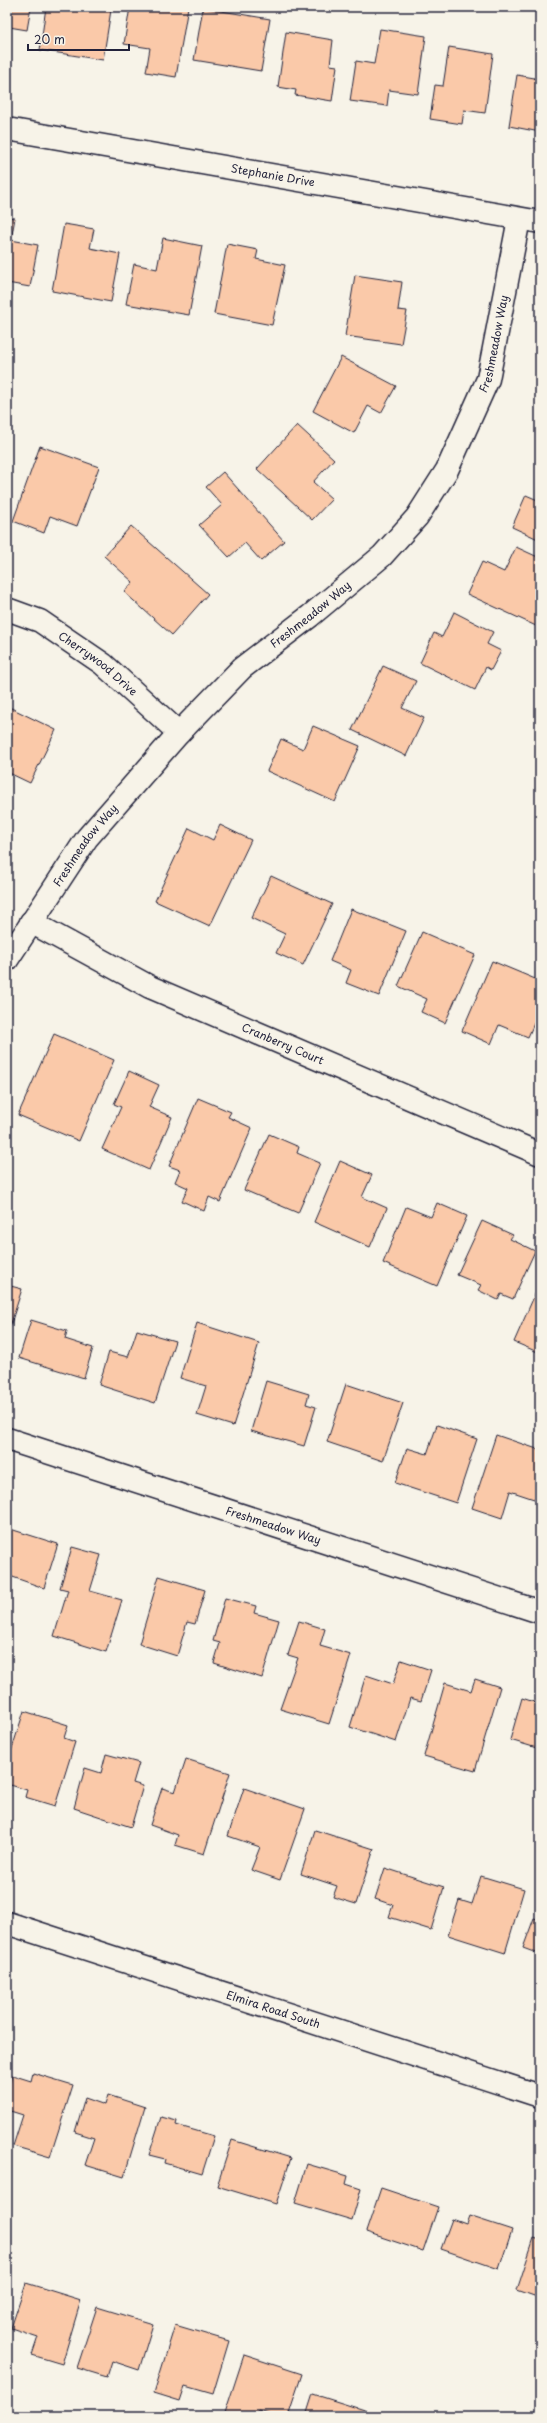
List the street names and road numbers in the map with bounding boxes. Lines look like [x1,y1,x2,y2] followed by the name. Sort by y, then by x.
[230,159,316,191] street label: Stephanie Drive
[474,293,512,395] street label: Freshmeadow Way
[266,576,354,652] street label: Freshmeadow Way
[55,627,142,699] street label: Cherrywood Drive
[48,800,121,890] street label: Freshmeadow Way
[239,1018,327,1069] street label: Cranberry Court
[224,1502,323,1548] street label: Freshmeadow Way
[224,1986,323,2032] street label: Elmira Road South

